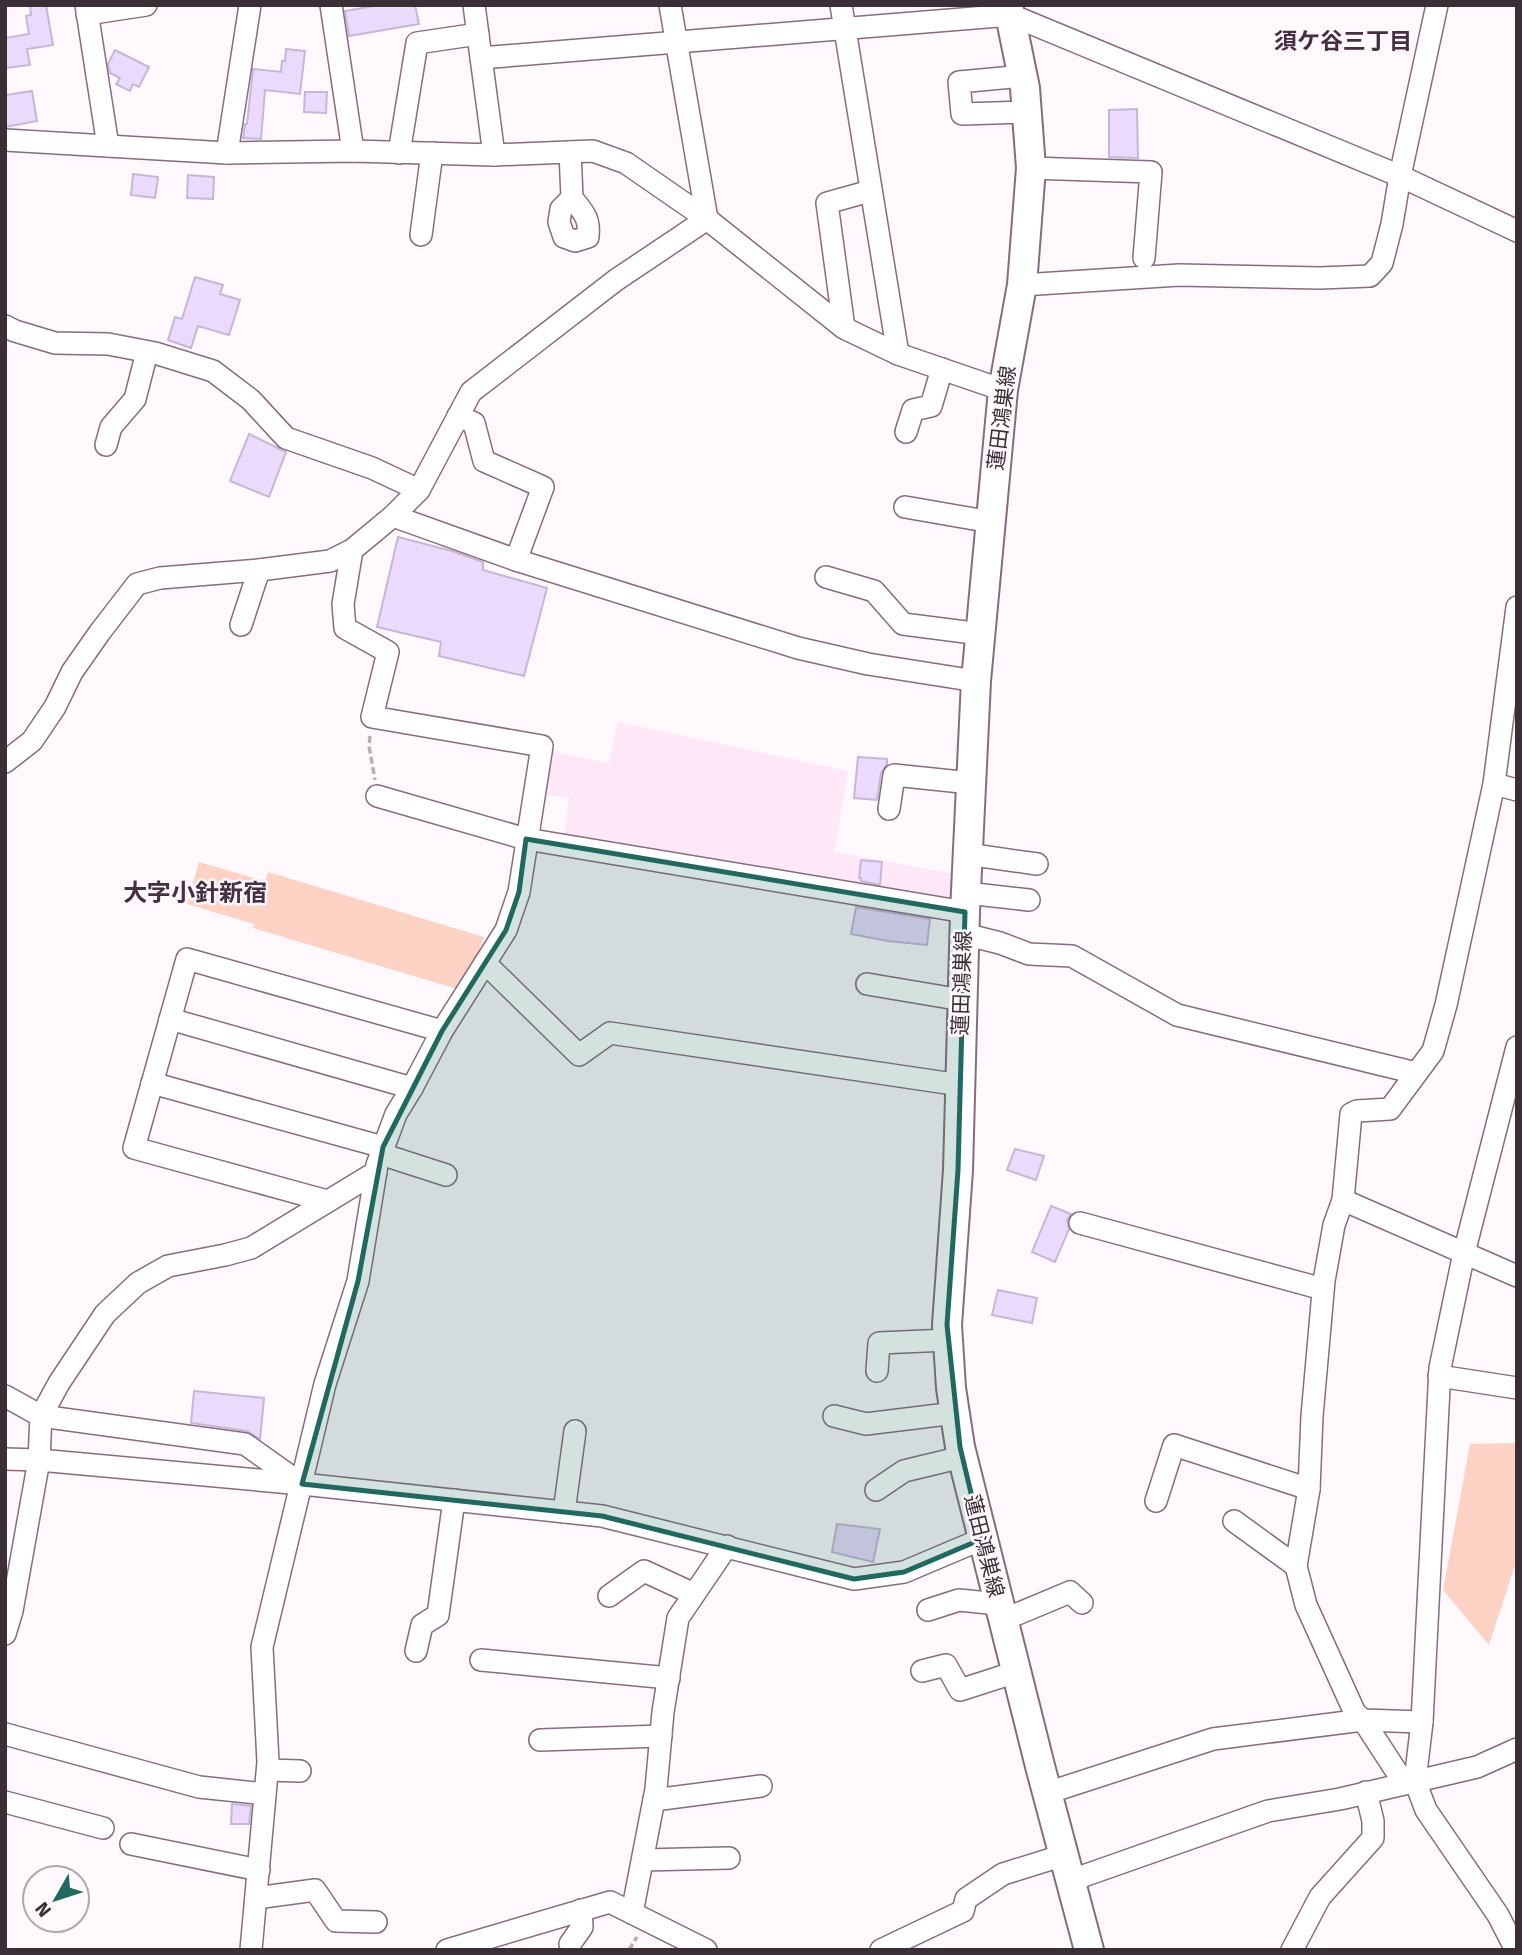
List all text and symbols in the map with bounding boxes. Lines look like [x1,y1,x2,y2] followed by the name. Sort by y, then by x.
[1274,27,1412,55] district label: 須ケ谷三丁目
[983,364,1021,472] street label: 蓮田鴻巣線
[123,879,267,907] district label: 大字小針新宿
[947,930,977,1036] street label: 蓮田鴻巣線
[959,1492,1009,1600] street label: 蓮田鴻巣線
[21,1864,91,1934] north arrow
[30,1897,56,1922] text: N

